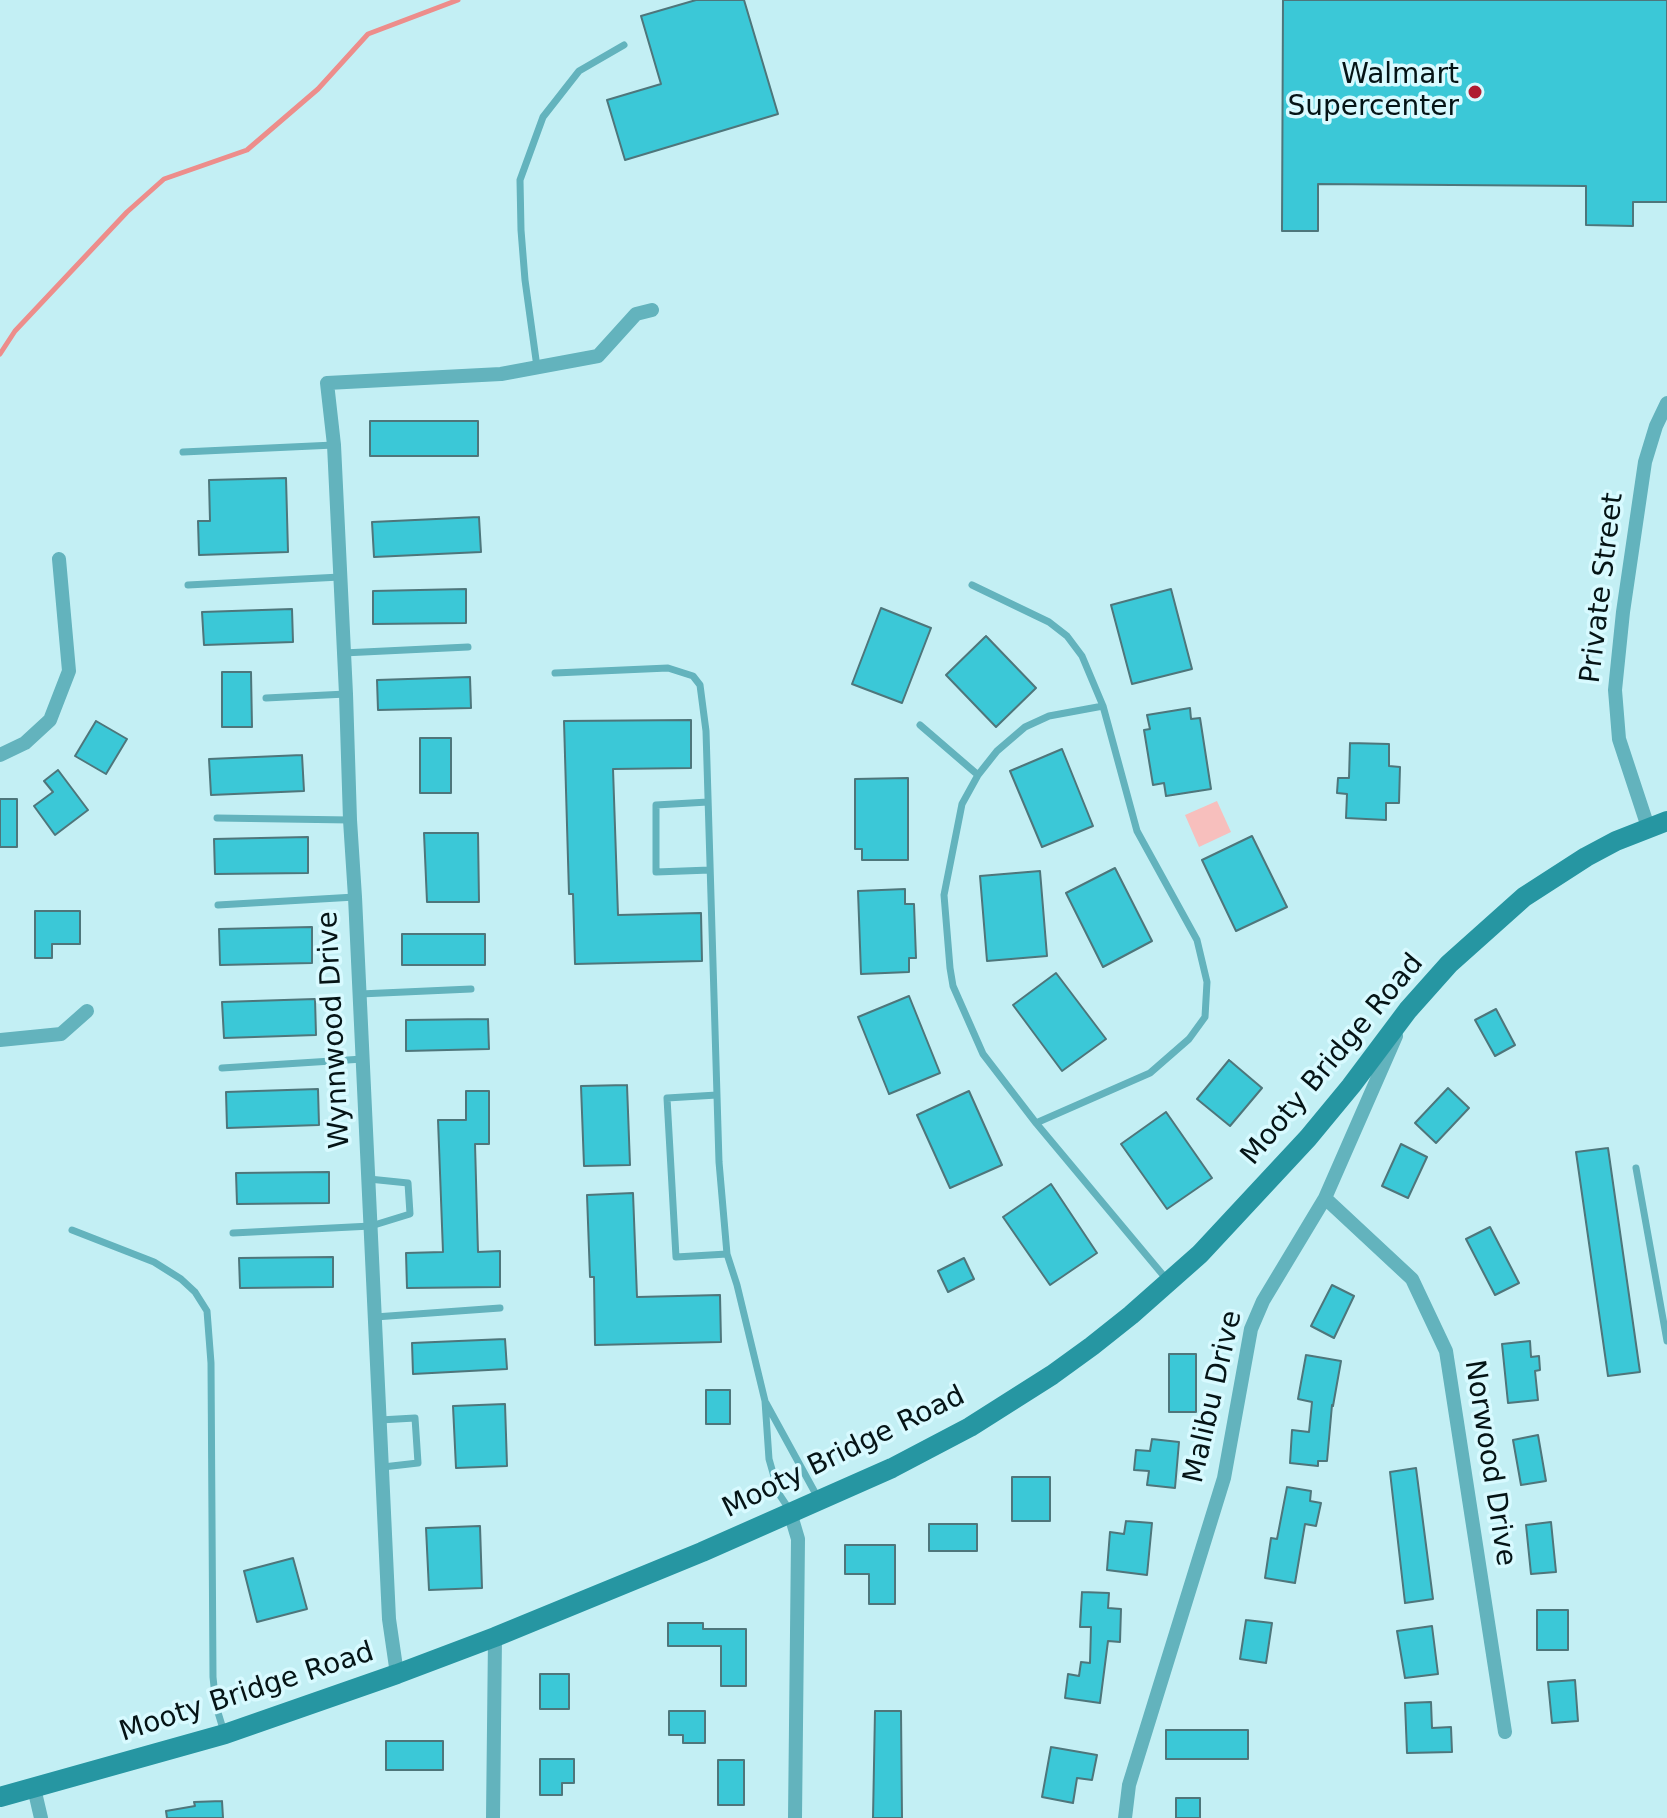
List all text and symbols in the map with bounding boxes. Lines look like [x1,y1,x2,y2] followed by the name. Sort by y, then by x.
[1288,59,1459,125] place label: Walmart Supercenter
[1466,83,1484,101] marker: Walmart Supercenter
[1575,491,1631,685] street label: Private Street
[312,910,358,1150] street label: Wynnwood Drive
[1235,948,1431,1172] street label: Mooty Bridge Road
[1178,1308,1250,1486] street label: Malibu Drive
[1456,1358,1522,1568] street label: Norwood Drive
[717,1380,971,1526] street label: Mooty Bridge Road
[116,1636,378,1750] street label: Mooty Bridge Road

